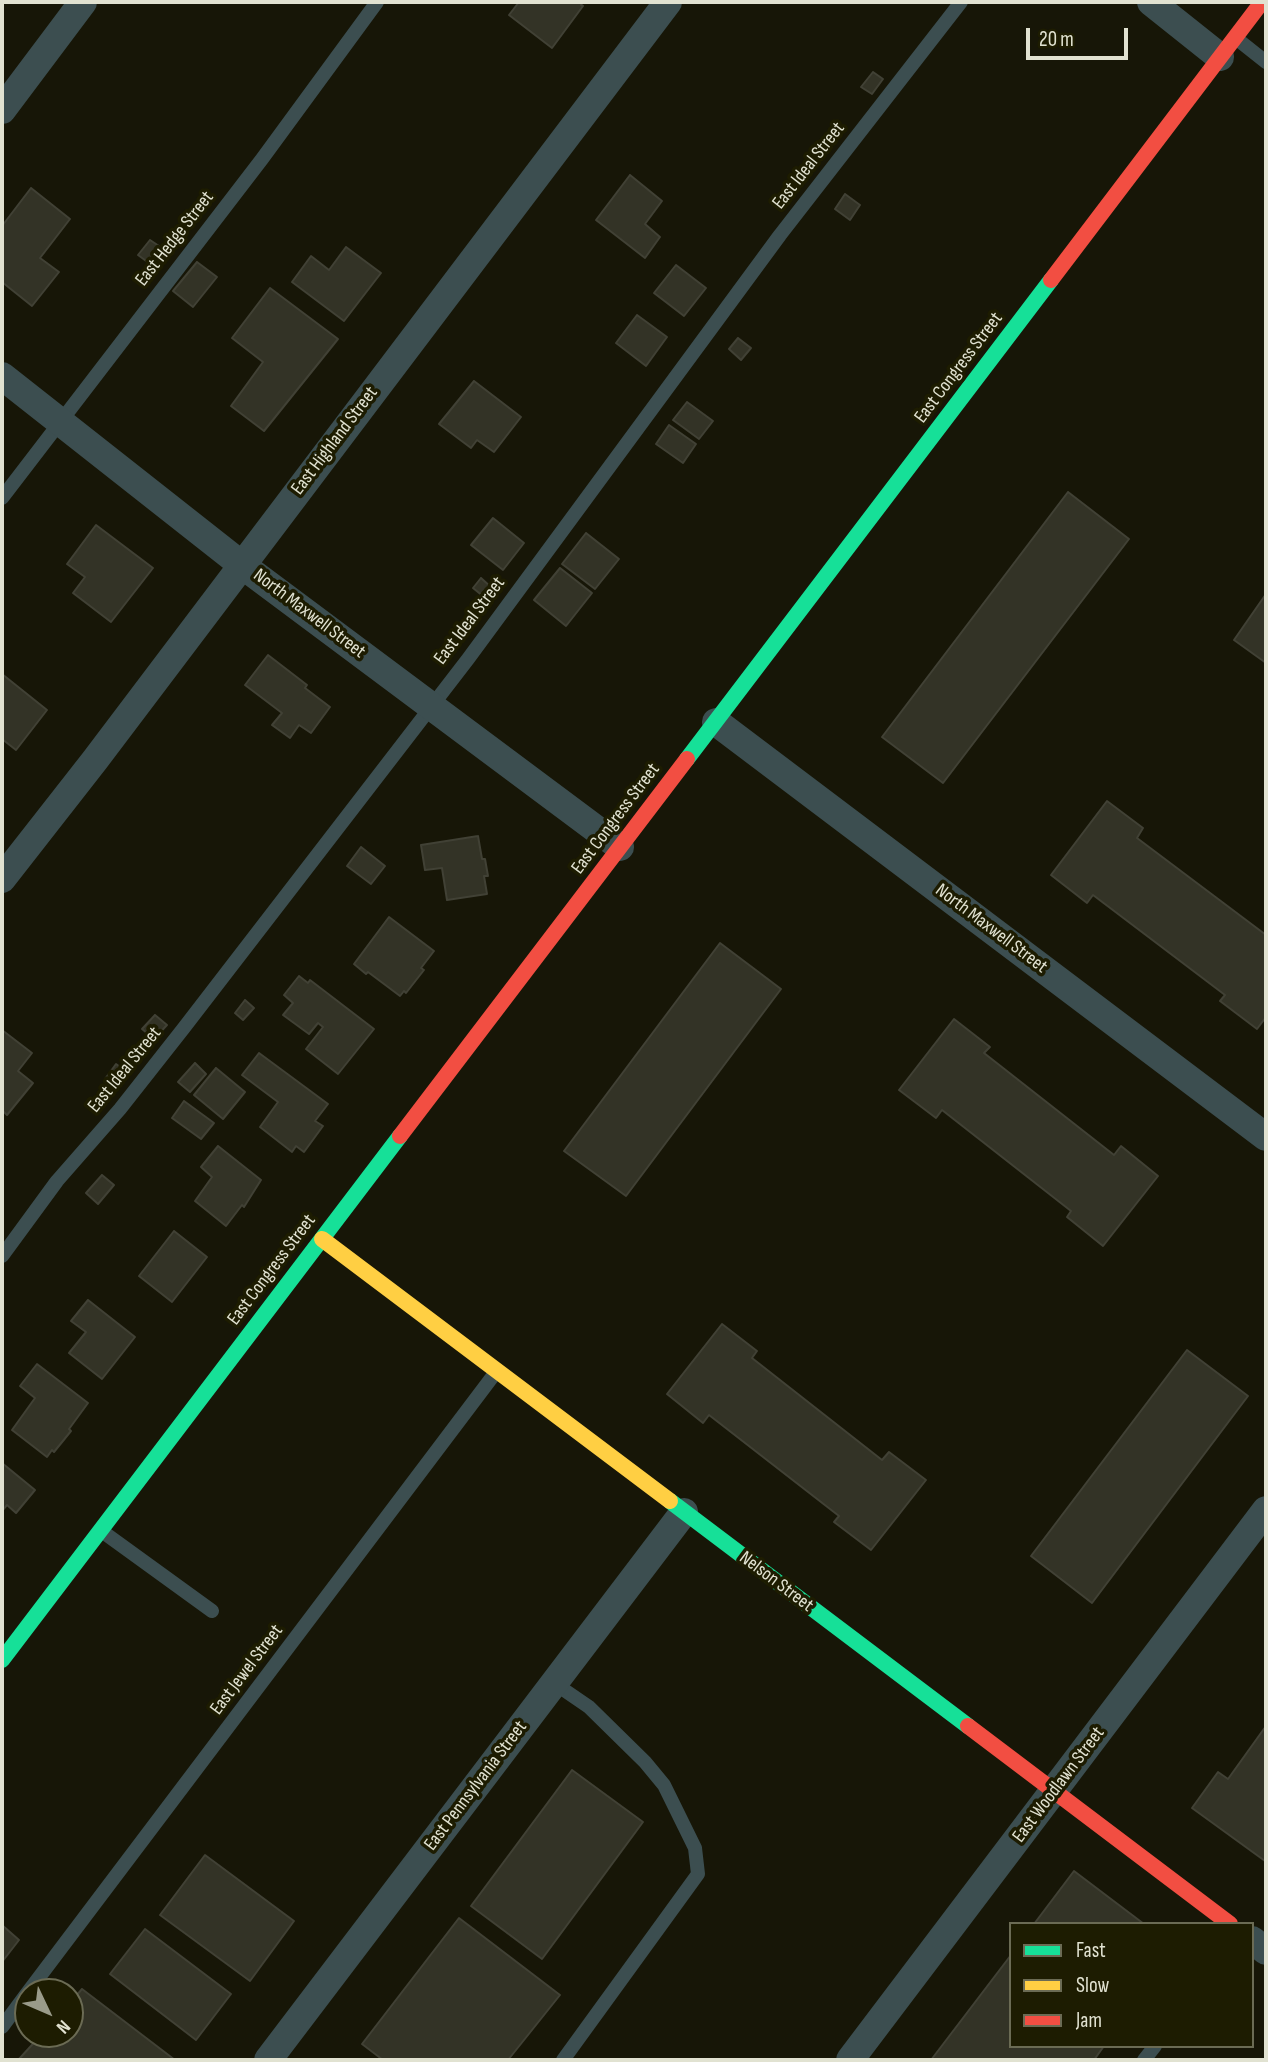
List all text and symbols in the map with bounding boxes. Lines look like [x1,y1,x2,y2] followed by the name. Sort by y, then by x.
[1030,14,1132,58] scale bar
[1039,27,1074,52] text: 20 m
[768,118,850,214] street label: East Ideal Street
[131,187,219,291] street label: East Hedge Street
[910,308,1008,428] street label: East Congress Street
[287,382,383,500] street label: East Highland Street
[248,564,370,664] street label: North Maxwell Street
[430,573,510,669] street label: East Ideal Street
[567,759,665,879] street label: East Congress Street
[930,879,1052,979] street label: North Maxwell Street
[83,1022,167,1118] street label: East Ideal Street
[223,1210,321,1330] street label: East Congress Street
[734,1547,818,1617] street label: Nelson Street
[206,1620,288,1720] street label: East Jewel Street
[420,1717,532,1855] street label: East Pennsylvania Street
[1008,1723,1110,1847] street label: East Woodlawn Street
[1009,1922,1254,2048] legend
[1076,1938,1106,1963] text: Fast
[1076,1973,1109,1998] text: Slow
[14,1978,84,2048] north arrow
[1076,2008,1102,2033] text: Jam
[51,2015,75,2038] text: N

